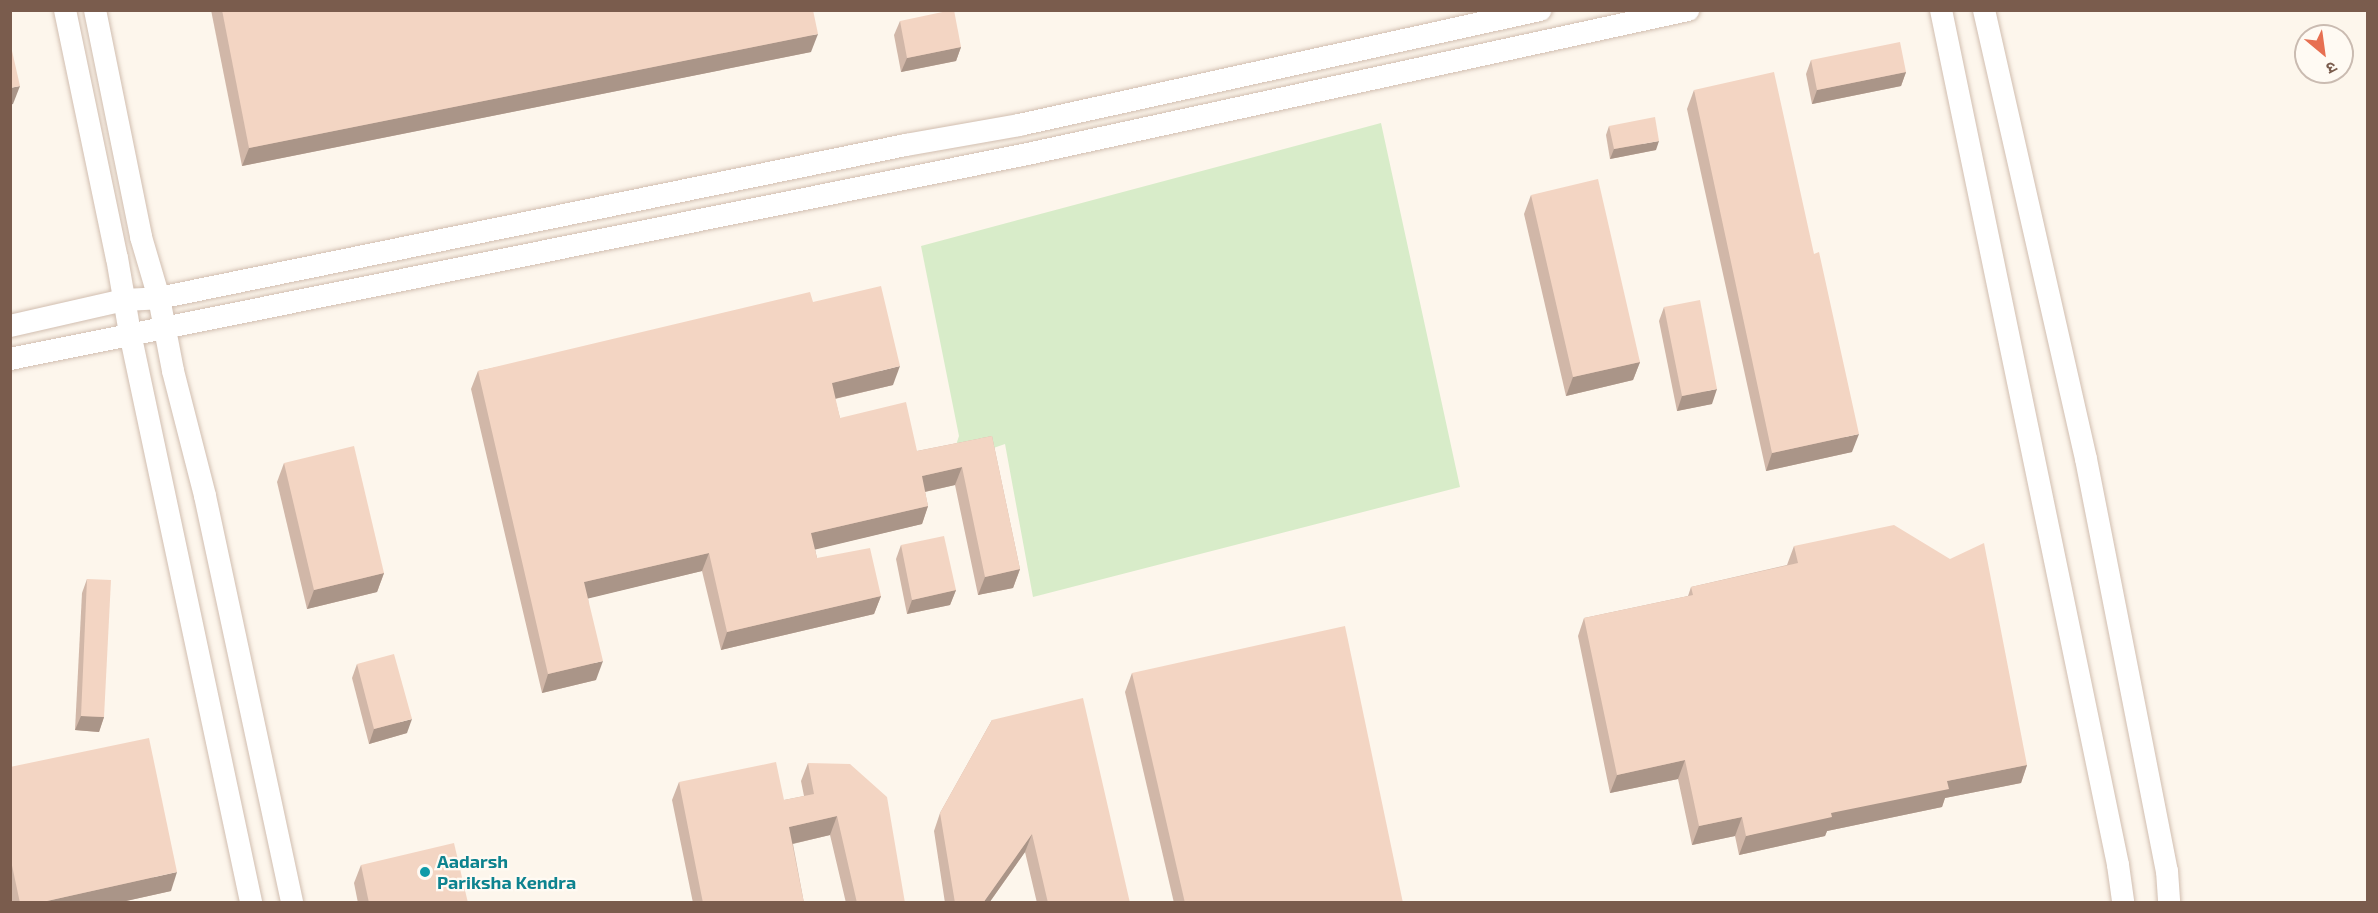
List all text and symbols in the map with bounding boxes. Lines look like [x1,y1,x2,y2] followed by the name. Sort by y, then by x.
[2294,24,2354,84] north arrow
[2323,58,2341,79] text: उ
[437,851,576,894] place label: Aadarsh Pariksha Kendra
[418,865,432,879] marker: Aadarsh Pariksha Kendra

